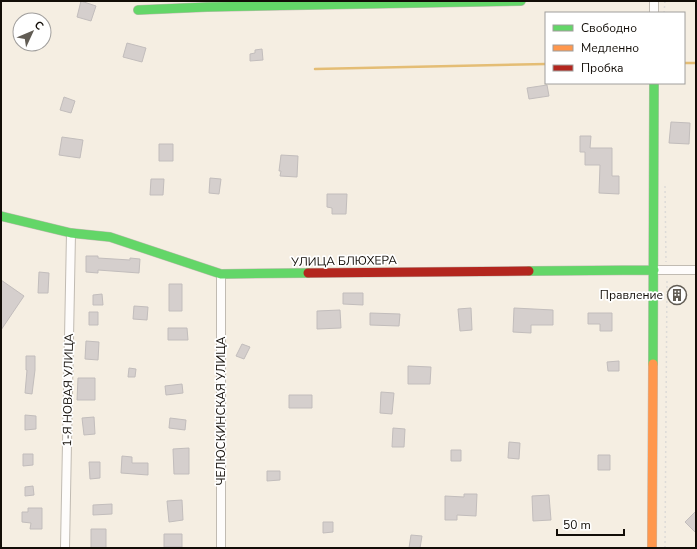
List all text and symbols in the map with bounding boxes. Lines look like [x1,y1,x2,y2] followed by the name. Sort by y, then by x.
[12,12,52,52] north arrow
[545,12,685,84] legend
[31,17,47,34] text: С
[581,20,637,36] text: Свободно
[581,40,639,56] text: Медленно
[581,60,624,76] text: Пробка
[290,252,397,270] street label: УЛИЦА БЛЮХЕРА
[666,284,688,306] building icon: Правление
[600,287,663,303] place label: Правление
[59,333,77,447] street label: 1-Я НОВАЯ УЛИЦА
[213,336,229,486] street label: ЧЕЛЮСКИНСКАЯ УЛИЦА
[557,511,624,537] scale bar
[563,517,591,533] text: 50 m

